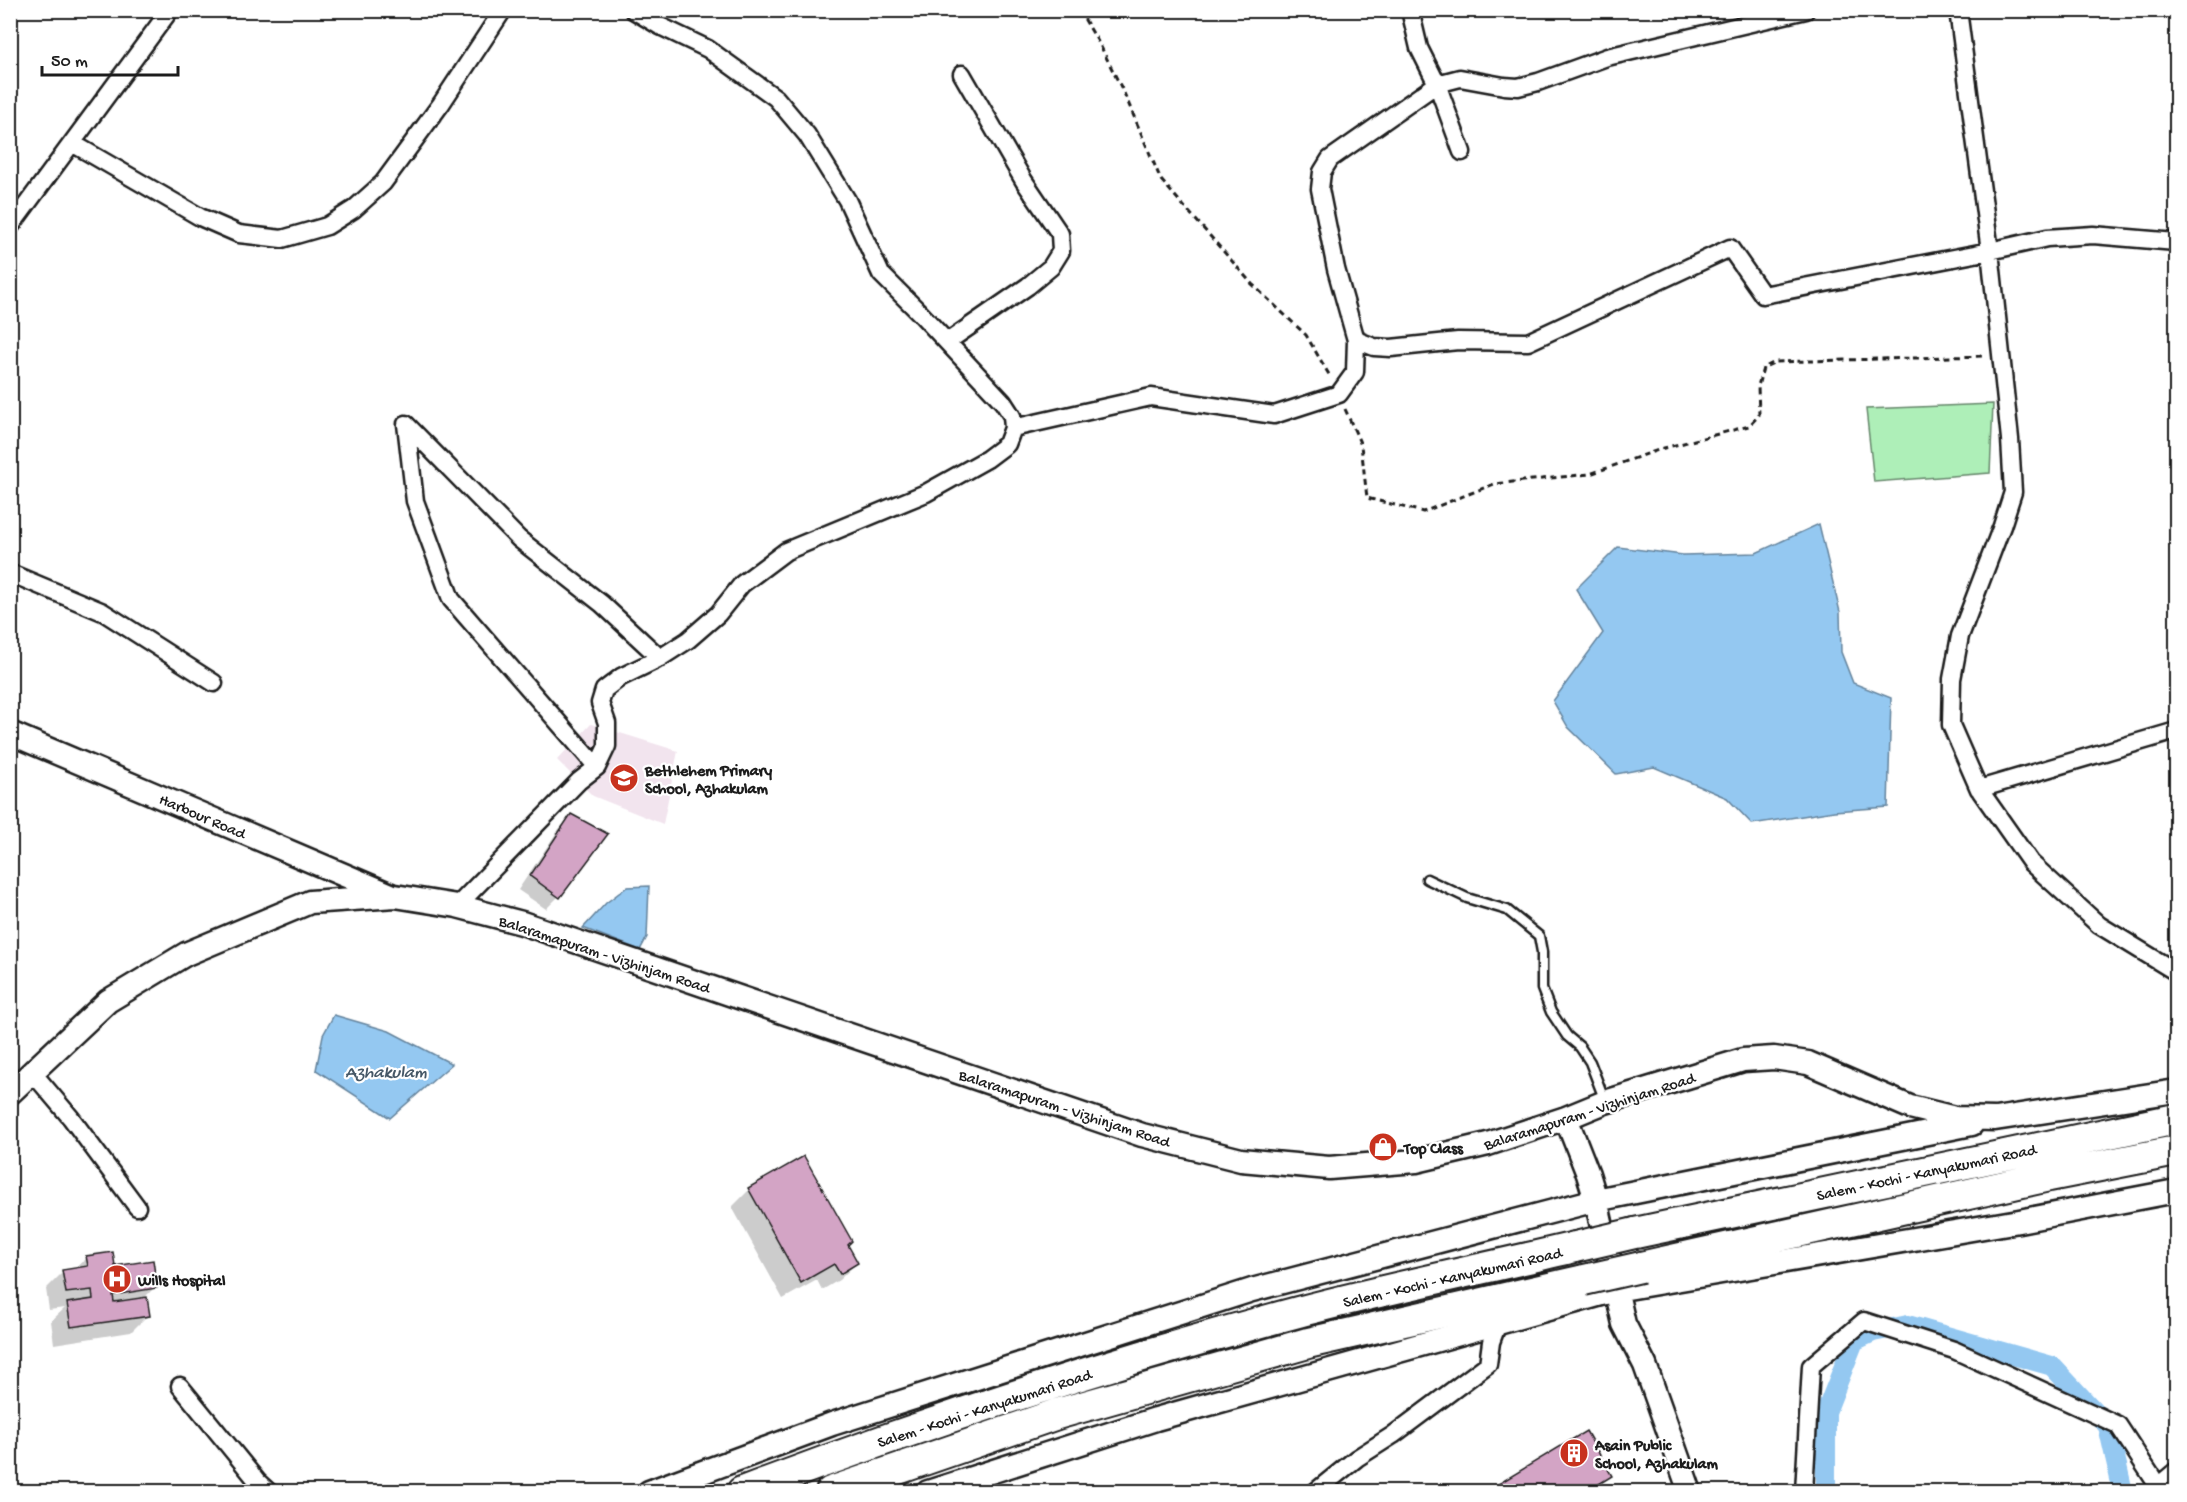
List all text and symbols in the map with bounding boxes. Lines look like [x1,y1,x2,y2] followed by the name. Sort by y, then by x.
[42,39,178,77] scale bar
[51,52,88,73] text: 50 m
[608,762,640,794] school or university icon: Bethlehem Primary School, Azhakulam
[644,763,772,800] place label: Bethlehem Primary School, Azhakulam
[155,791,249,846] street label: Harbour Road
[495,913,713,1000] street label: Balaramapuram - Vizhinjam Road
[345,1063,427,1084] water label: Azhakulam
[955,1067,1173,1154] street label: Balaramapuram - Vizhinjam Road
[1481,1070,1700,1157] street label: Balaramapuram - Vizhinjam Road
[1367,1131,1399,1163] shop icon: Top Class
[1402,1141,1464,1160] place label: Top Class
[1815,1142,2040,1207] street label: Salem - Kochi - Kanyakumari Road
[1341,1245,1566,1314] street label: Salem - Kochi - Kanyakumari Road
[101,1263,133,1295] hospital icon: Wills Hospital
[137,1273,226,1292] place label: Wills Hospital
[876,1366,1096,1454] street label: Salem - Kochi - Kanyakumari Road
[1558,1437,1590,1469] building icon: Asain Public School, Azhakulam
[1594,1438,1718,1475] place label: Asain Public School, Azhakulam

